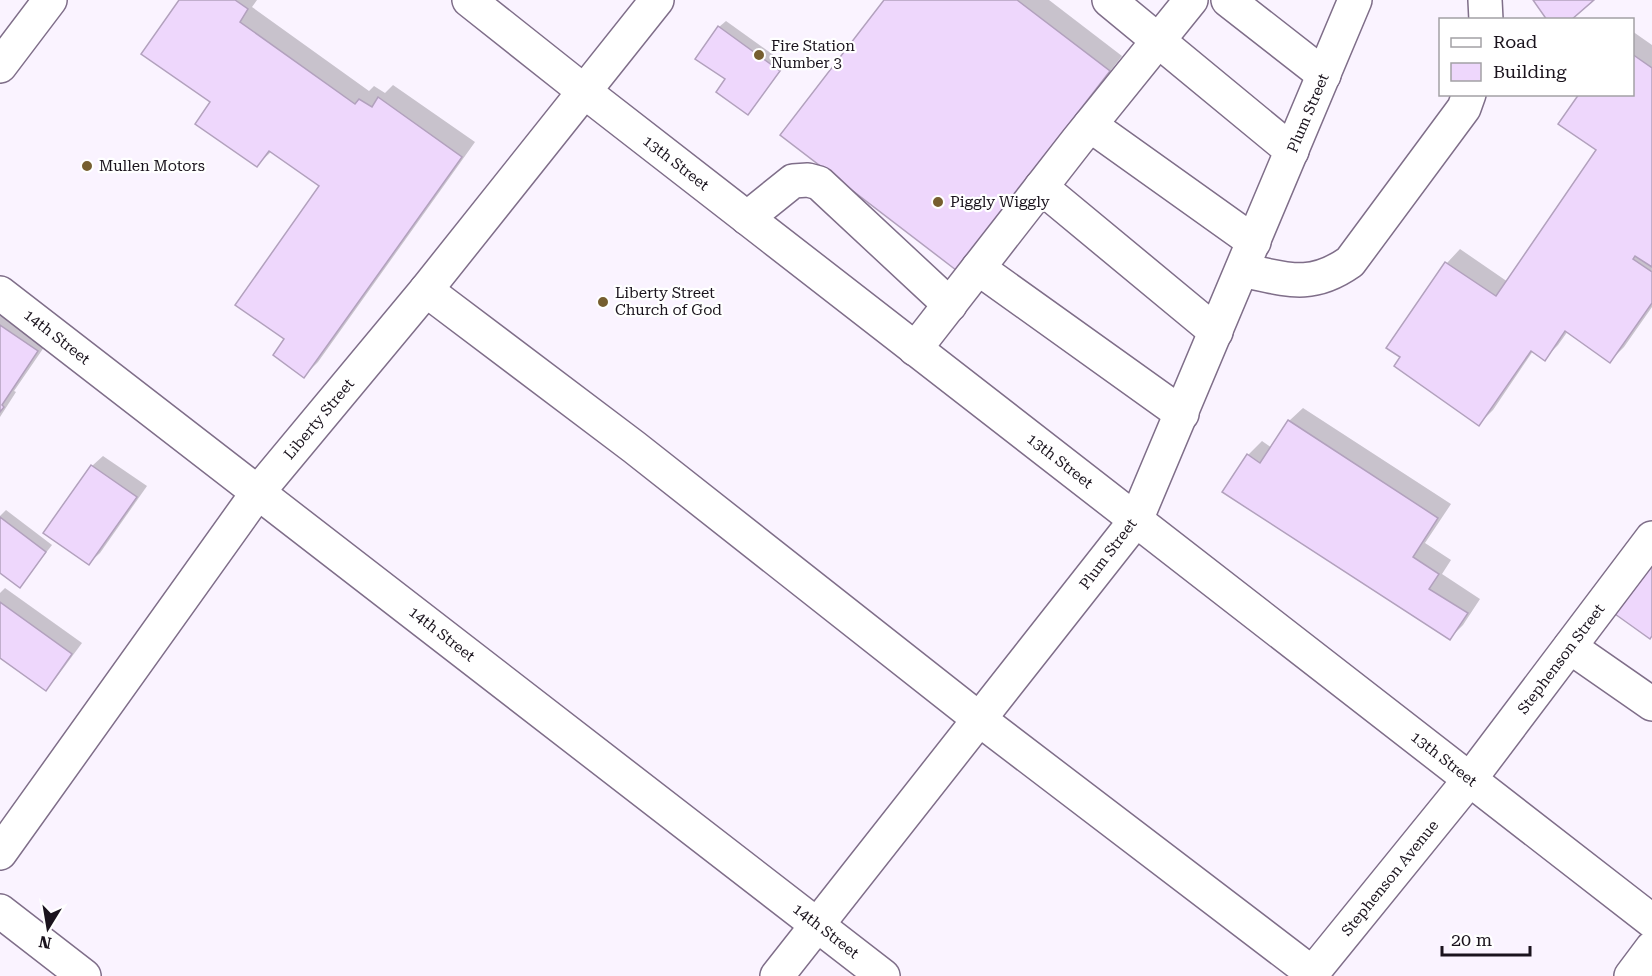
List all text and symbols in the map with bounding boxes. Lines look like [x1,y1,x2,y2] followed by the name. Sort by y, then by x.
[1439,18,1634,96] legend
[1493,31,1538,52] text: Road
[771,37,855,72] place label: Fire Station Number 3
[752,48,766,62] marker: Fire Station Number 3
[1493,61,1567,82] text: Building
[1283,70,1333,155] street label: Plum Street
[639,132,713,195] street label: 13th Street
[99,157,205,175] place label: Mullen Motors
[80,159,94,173] marker: Mullen Motors
[950,193,1050,211] place label: Piggly Wiggly
[931,195,945,209] marker: Piggly Wiggly
[615,284,722,319] place label: Liberty Street Church of God
[596,295,610,309] marker: Liberty Street Church of God
[20,306,94,369] street label: 14th Street
[280,375,358,463] street label: Liberty Street
[1023,430,1097,493] street label: 13th Street
[1076,515,1141,593] street label: Plum Street
[1514,600,1608,718] street label: Stephenson Street
[405,603,479,666] street label: 14th Street
[1407,728,1481,791] street label: 13th Street
[1338,816,1442,940] street label: Stephenson Avenue
[18,898,78,958] north arrow
[789,900,863,963] street label: 14th Street
[1442,919,1530,957] scale bar
[1451,929,1492,950] text: 20 m
[37,932,53,953] text: N

